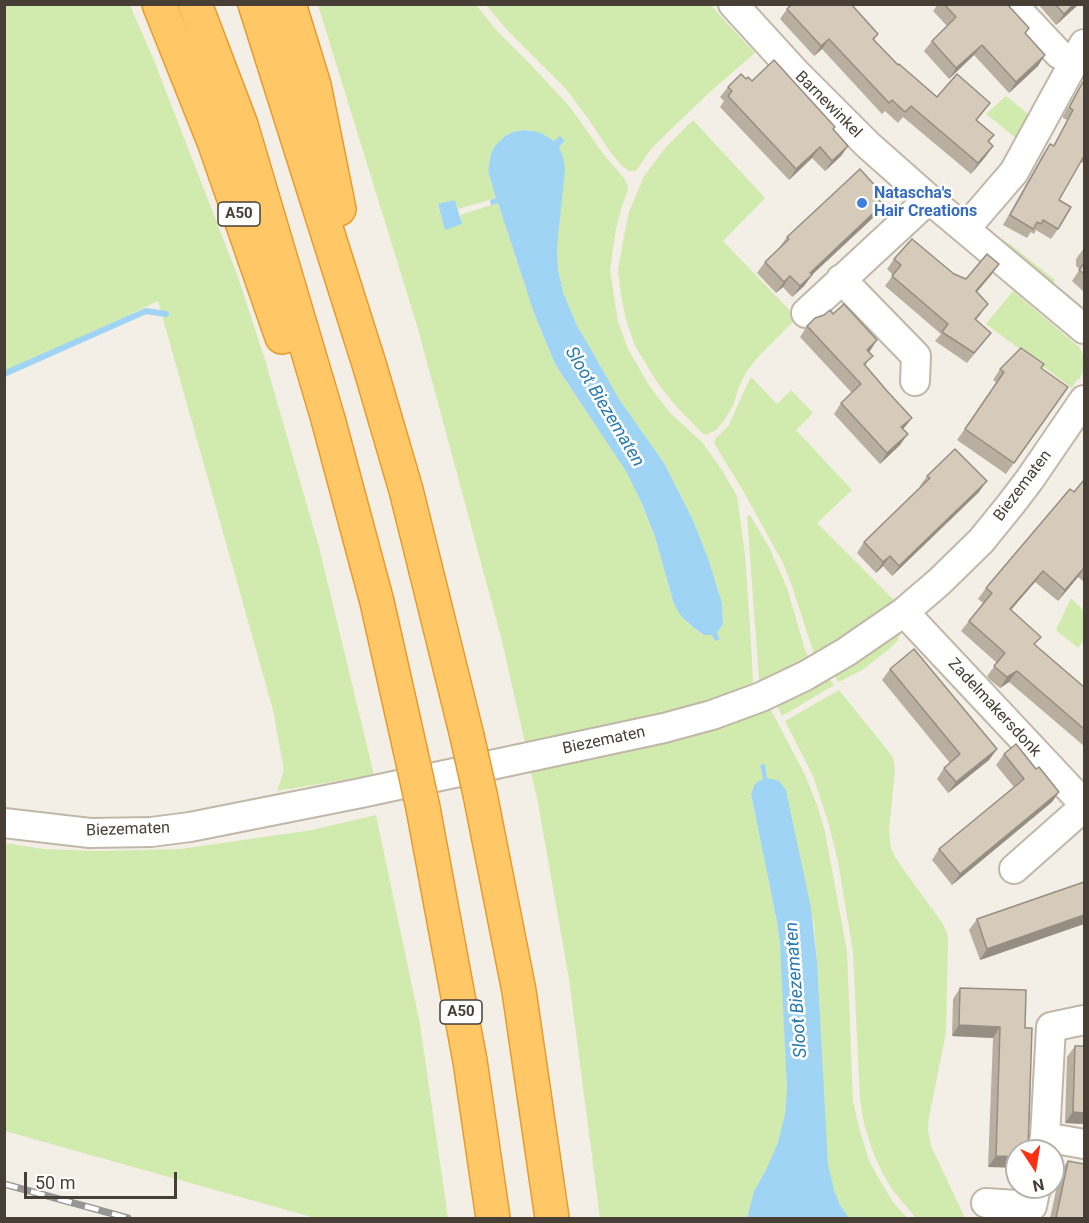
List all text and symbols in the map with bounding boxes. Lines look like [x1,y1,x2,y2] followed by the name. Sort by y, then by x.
[791,68,865,142] street label: Barnewinkel
[874,184,977,222] place label: Natascha's Hair Creations
[855,196,869,210] marker: Natascha's Hair Creations
[218,202,260,226] road number: A50
[560,343,648,471] water label: Sloot Biezematen
[990,447,1056,525] street label: Biezematen
[943,655,1045,761] street label: Zadelmakersdonk
[561,723,647,759] street label: Biezematen
[86,819,170,841] street label: Biezematen
[781,921,813,1059] water label: Sloot Biezematen
[440,1000,482,1024] road number: A50
[1005,1139,1065,1199] north arrow
[27,1160,180,1198] scale bar
[35,1172,75,1193] text: 50 m
[1031,1175,1046,1196] text: N

